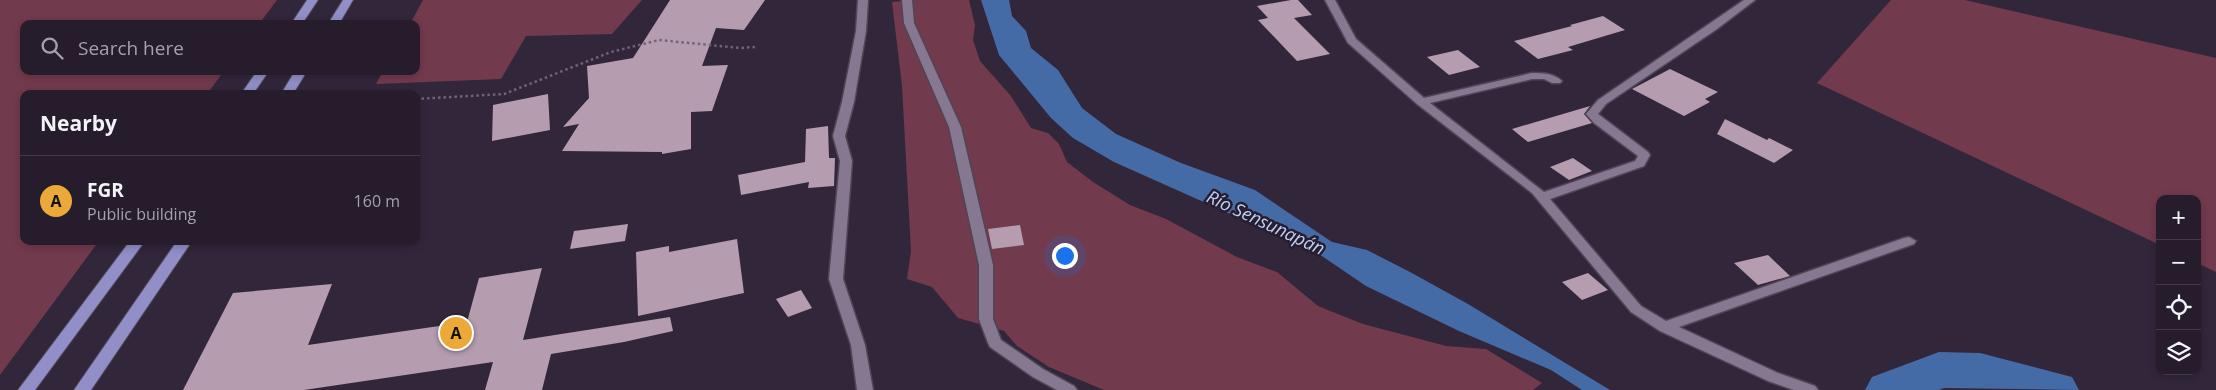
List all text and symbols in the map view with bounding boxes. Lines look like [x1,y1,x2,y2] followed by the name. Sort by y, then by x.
[20,20,420,75] search box
[38,34,66,62] icon: search
[78,35,184,61] text: Search here
[40,109,117,137] text: Nearby
[87,177,124,203] text: FGR
[1203,184,1329,260] water label: Río Sensunapán
[50,190,62,212] text: A
[354,190,400,212] text: 160 m
[2156,195,2201,375] map controls
[2156,195,2201,240] button: +
[87,203,196,225] text: Public building
[2156,240,2201,285] button: −
[1052,243,1078,269] your location
[2156,285,2201,330] button: locate
[440,314,472,352] pin: A
[2156,330,2201,375] button: layers

